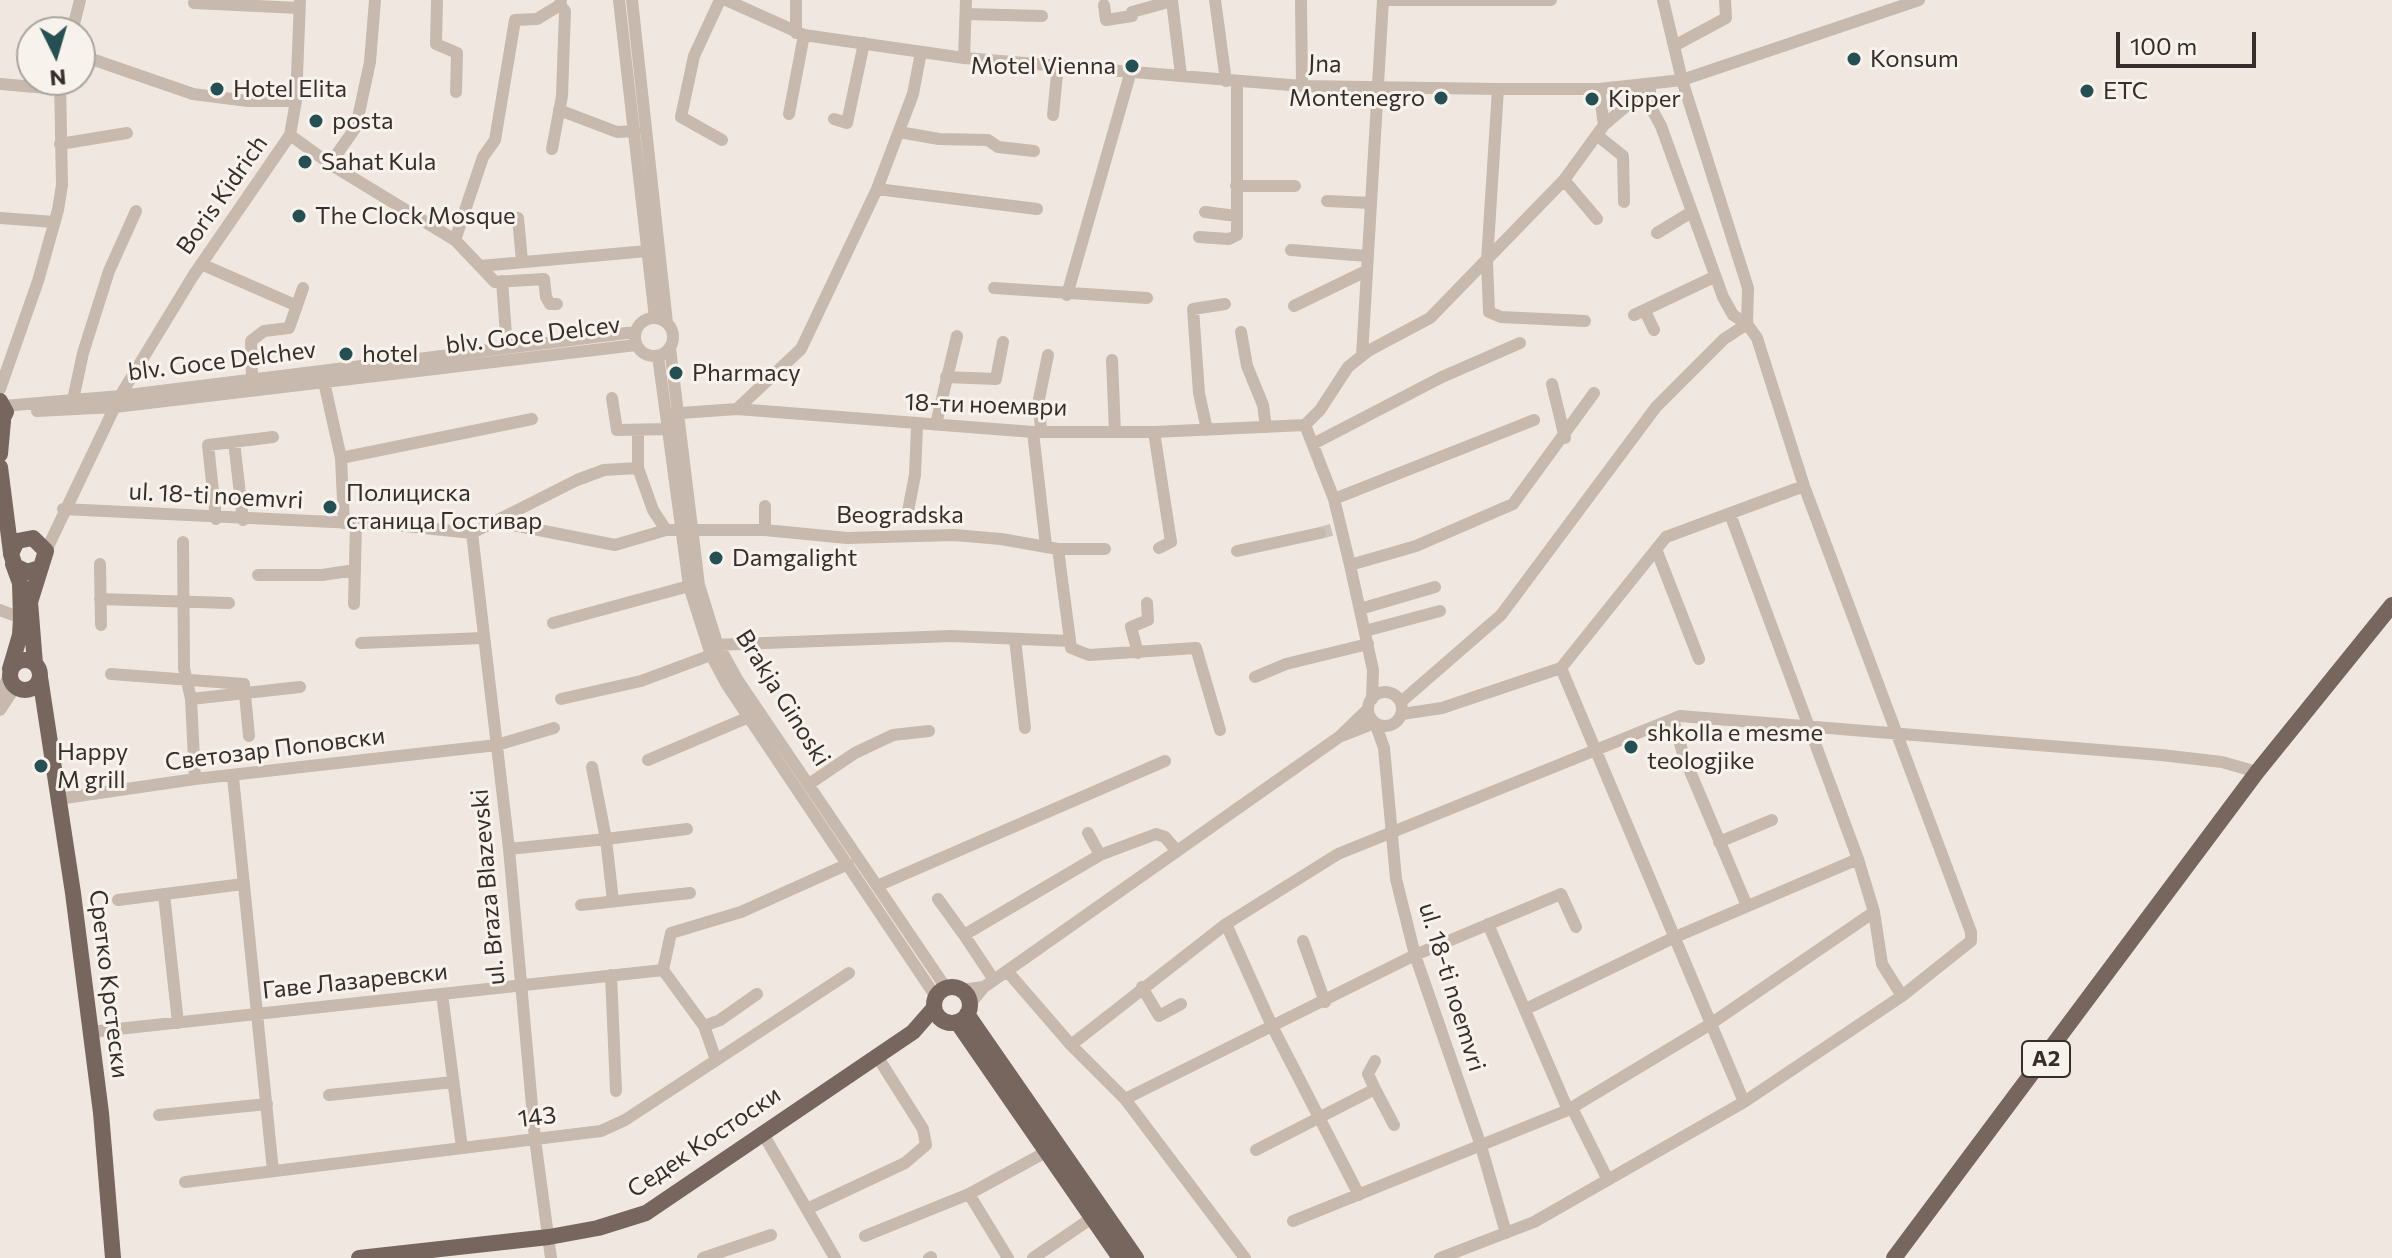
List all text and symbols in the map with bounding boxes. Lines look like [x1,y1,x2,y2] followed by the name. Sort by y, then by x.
[16,16,96,96] north arrow
[2120,16,2260,66] scale bar
[2130,31,2197,60] text: 100 m
[1870,45,1959,73] place label: Konsum
[1308,49,1342,79] street label: Jna
[1845,50,1863,68] marker: Konsum
[971,52,1116,80] place label: Motel Vienna
[1123,57,1141,75] marker: Motel Vienna
[49,64,67,93] text: N
[233,75,347,103] place label: Hotel Elita
[2103,77,2148,105] place label: ETC
[208,80,226,98] marker: Hotel Elita
[2078,82,2096,100] marker: ETC
[1289,84,1425,112] place label: Montenegro
[1608,85,1681,113] place label: Kipper
[1432,89,1450,107] marker: Montenegro
[1583,90,1601,108] marker: Kipper
[332,107,394,135] place label: posta
[307,112,325,130] marker: posta
[170,130,274,260] street label: Boris Kidrich
[321,148,436,176] place label: Sahat Kula
[296,153,314,171] marker: Sahat Kula
[315,202,516,230] place label: The Clock Mosque
[290,207,308,225] marker: The Clock Mosque
[444,310,622,360] street label: blv. Goce Delcev
[126,335,318,387] street label: blv. Goce Delchev
[362,340,418,368] place label: hotel
[337,345,355,363] marker: hotel
[692,359,801,387] place label: Pharmacy
[667,364,685,382] marker: Pharmacy
[904,388,1068,422] street label: 18-ти ноември
[128,477,304,515] street label: ul. 18-ti noemvri
[346,479,542,535] place label: Полициска станица Гостивар
[321,498,339,516] marker: Полициска станица Гостивар
[836,501,964,529] street label: Beogradska
[732,544,857,572] place label: Damgalight
[707,549,725,567] marker: Damgalight
[730,624,836,772] street label: Brakja Ginoski
[1647,719,1823,775] place label: shkolla e mesme teologjike
[163,721,387,777] street label: Светозар Поповски
[57,738,128,794] place label: Happy M grill
[1622,738,1640,756] marker: shkolla e mesme teologjike
[32,757,50,775] marker: Happy M grill
[465,788,511,986] street label: ul. Braza Blazevski
[83,888,135,1080] street label: Сретко Крстески
[1413,899,1491,1075] street label: ul. 18-ti noemvri
[261,957,449,1005] street label: Гаве Лазаревски
[2022,1041,2070,1077] road number: A2
[622,1080,786,1204] street label: Седек Костоски
[516,1100,558,1134] street label: 143

